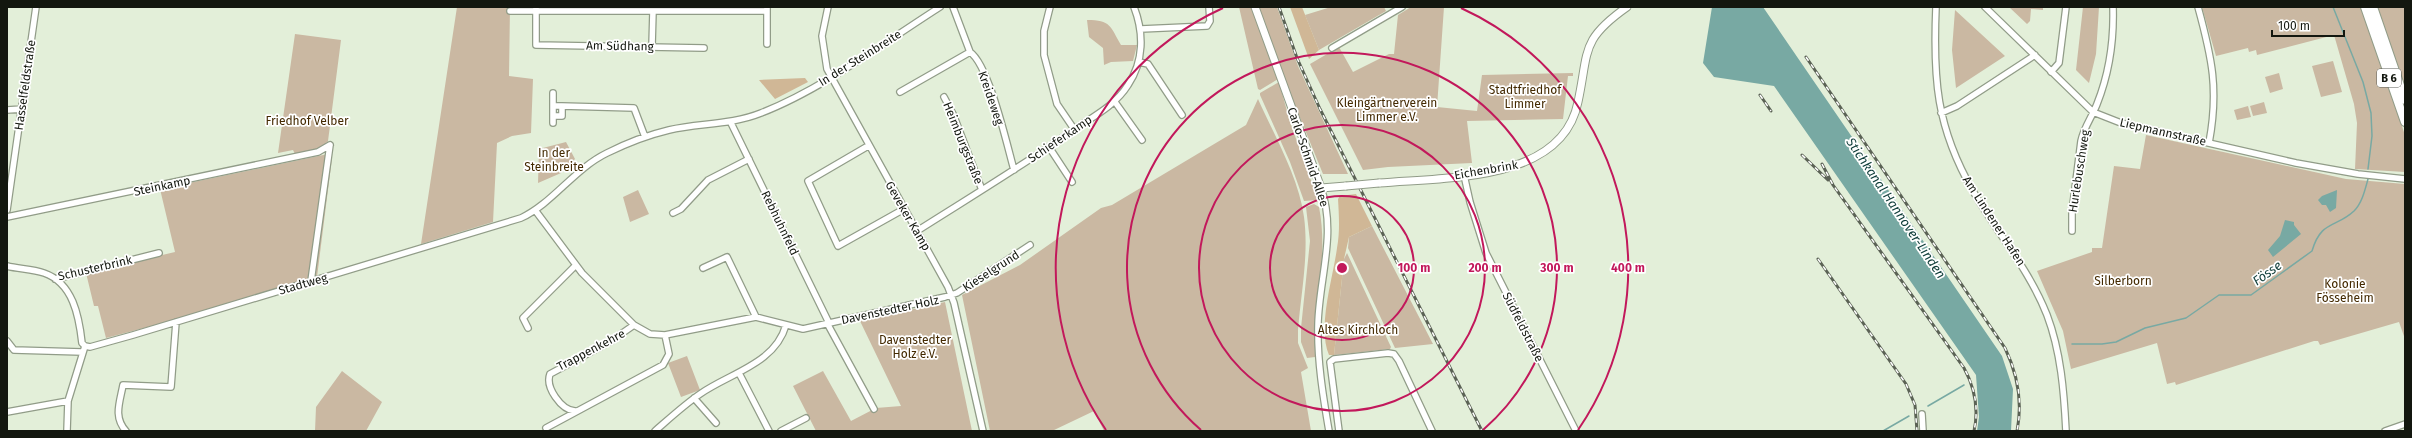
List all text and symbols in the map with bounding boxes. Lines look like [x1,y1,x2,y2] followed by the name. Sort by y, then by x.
[2272,12,2344,38] scale bar
[2278,19,2310,33] text: 100 m
[816,27,904,89] street label: In der Steinbreite
[586,38,655,54] street label: Am Südhang
[12,39,38,131] street label: Hasselfeldstraße
[975,69,1007,128] street label: Kreideweg
[2377,69,2401,87] road number: B 6
[1489,83,1562,111] park label: Stadtfriedhof Limmer
[1337,96,1437,124] park label: Kleingärtnerverein Limmer e.V.
[940,100,986,186] street label: Heimburgstraße
[1284,105,1332,209] street label: Carlo-Schmid-Allee
[1025,112,1095,166] street label: Schieferkamp
[265,114,349,128] park label: Friedhof Velber
[2118,115,2208,149] street label: Liepmannstraße
[2066,128,2093,213] street label: Hurlebuschweg
[1843,134,1949,281] water label: Stichkanal Hannover-Linden
[524,146,584,174] park label: In der Steinbreite
[1453,157,1520,182] street label: Eichenbrink
[132,173,192,199] street label: Steinkamp
[1960,174,2028,268] street label: Am Lindener Hafen
[882,179,934,253] street label: Geveker Kamp
[758,189,802,257] street label: Rebhuhnfeld
[960,248,1022,294] street label: Kieselgrund
[57,252,134,283] street label: Schusterbrink
[2250,257,2285,288] water label: Fösse
[1335,261,1349,275] centre of rings
[1398,261,1430,275] text: 100 m
[1468,261,1502,275] text: 200 m
[1539,261,1574,275] text: 300 m
[1611,261,1645,275] text: 400 m
[277,270,330,298] street label: Stadtweg
[2094,274,2152,288] park label: Silberborn
[2316,277,2374,305] park label: Kolonie Fösseheim
[1499,290,1547,364] street label: Südfeldstraße
[840,293,940,327] street label: Davenstedter Holz
[1318,323,1398,337] park label: Altes Kirchloch
[555,326,627,374] street label: Trappenkehre
[879,333,951,361] park label: Davenstedter Holz e.V.

